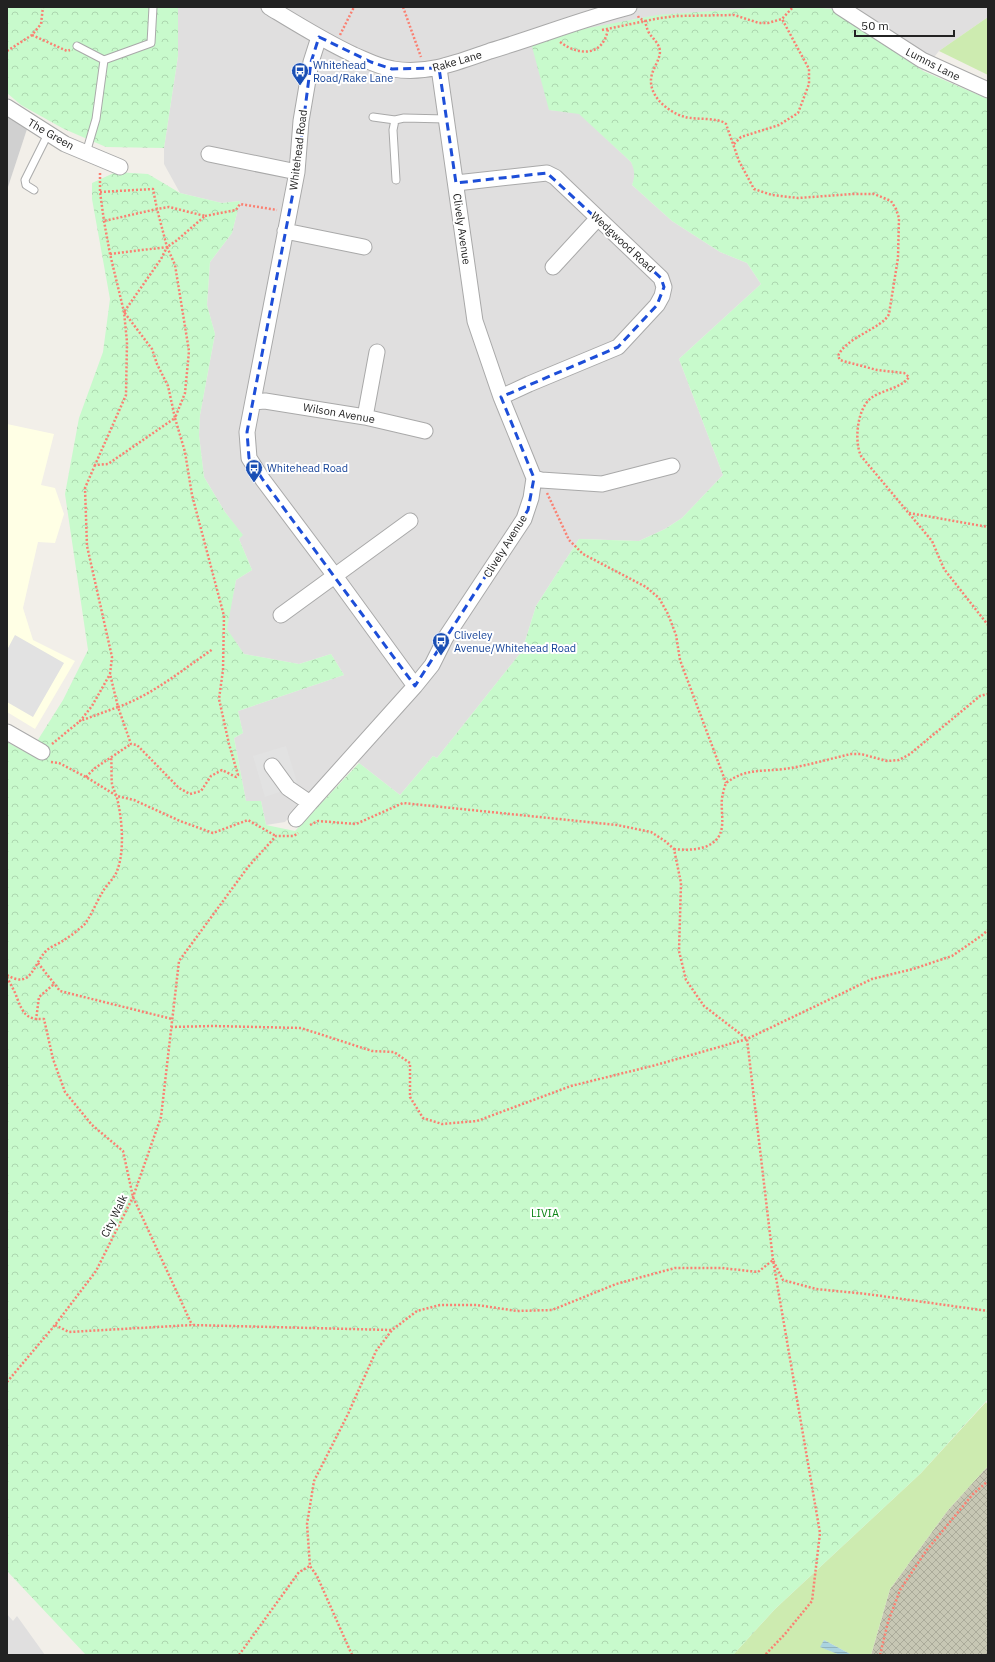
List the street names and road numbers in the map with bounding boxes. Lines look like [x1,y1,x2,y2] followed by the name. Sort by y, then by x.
[903,44,963,84] street label: Lumns Lane
[431,47,483,75] street label: Rake Lane
[286,109,310,191] street label: Whitehead Road
[25,115,77,153] street label: The Green
[450,193,474,265] street label: Clively Avenue
[588,209,658,275] street label: Wedgwood Road
[302,400,376,426] street label: Wilson Avenue
[480,512,530,580] street label: Clively Avenue
[98,1192,130,1240] street label: City Walk

